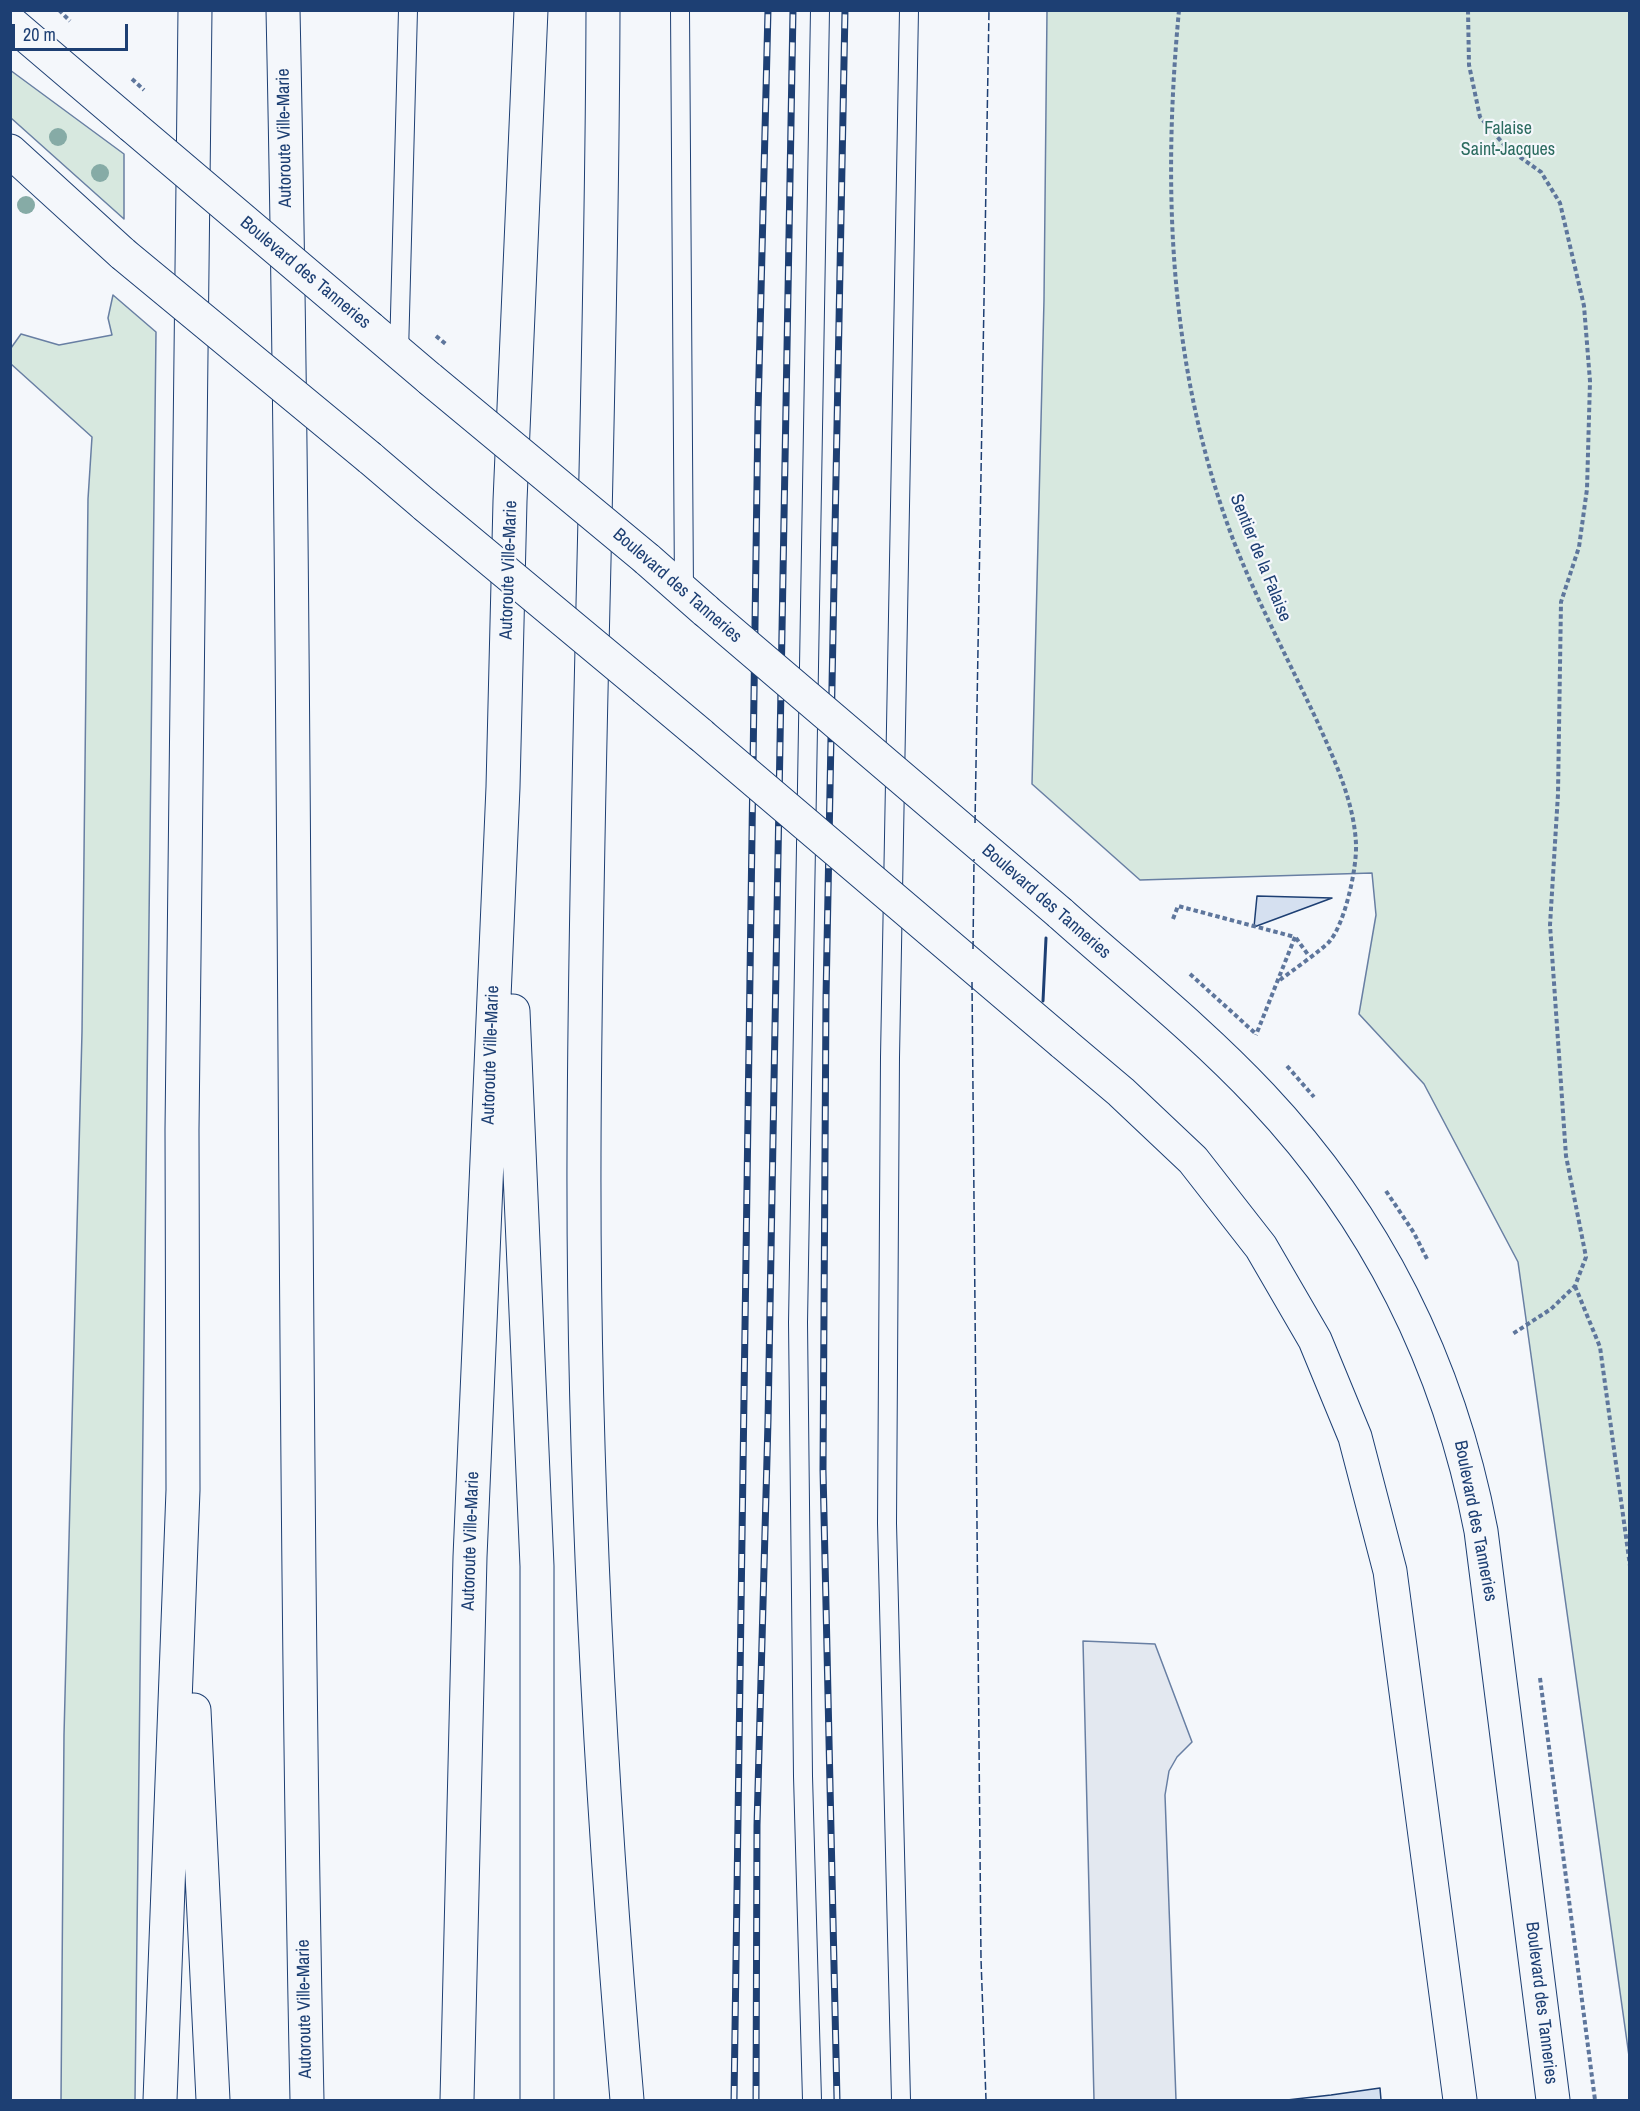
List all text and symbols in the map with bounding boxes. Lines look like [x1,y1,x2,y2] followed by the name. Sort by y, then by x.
[15,12,130,50] scale bar
[23,22,56,47] text: 20 m
[273,68,297,208] street label: Autoroute Ville-Marie
[1461,118,1555,160] park label: Falaise Saint-Jacques
[235,212,375,334] street label: Boulevard des Tanneries
[1225,491,1295,625] street label: Sentier de la Falaise
[496,500,522,640] street label: Autoroute Ville-Marie
[608,524,746,648] street label: Boulevard des Tanneries
[977,840,1115,964] street label: Boulevard des Tanneries
[478,985,504,1125] street label: Autoroute Ville-Marie
[1449,1439,1501,1603] street label: Boulevard des Tanneries
[458,1471,484,1611] street label: Autoroute Ville-Marie
[1520,1921,1562,2085] street label: Boulevard des Tanneries
[293,1939,317,2079] street label: Autoroute Ville-Marie

